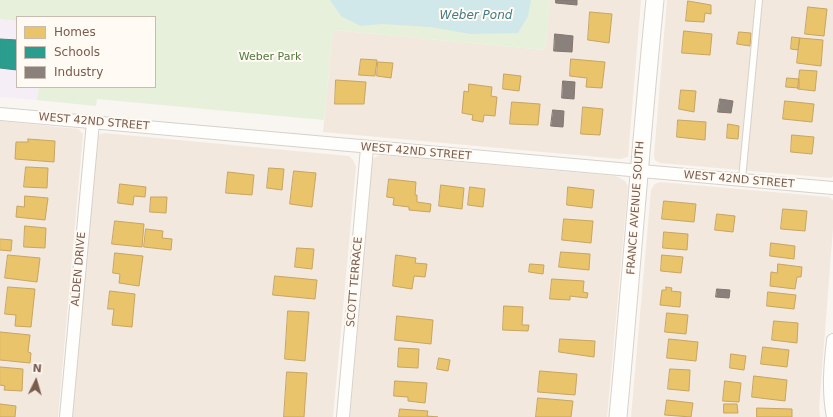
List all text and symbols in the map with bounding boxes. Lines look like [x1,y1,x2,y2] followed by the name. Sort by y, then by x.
[440,9,512,23] water label: Weber Pond
[16,16,156,88] legend
[54,25,96,39] text: Homes
[54,45,100,59] text: Schools
[239,50,301,64] park label: Weber Park
[54,65,103,79] text: Industry
[38,111,150,133] street label: WEST 42ND STREET
[360,141,472,163] street label: WEST 42ND STREET
[625,141,647,275] street label: FRANCE AVENUE SOUTH
[683,169,795,191] street label: WEST 42ND STREET
[69,231,89,307] street label: ALDEN DRIVE
[344,236,366,328] street label: SCOTT TERRACE
[16,361,56,401] north arrow
[32,362,42,375] text: N

